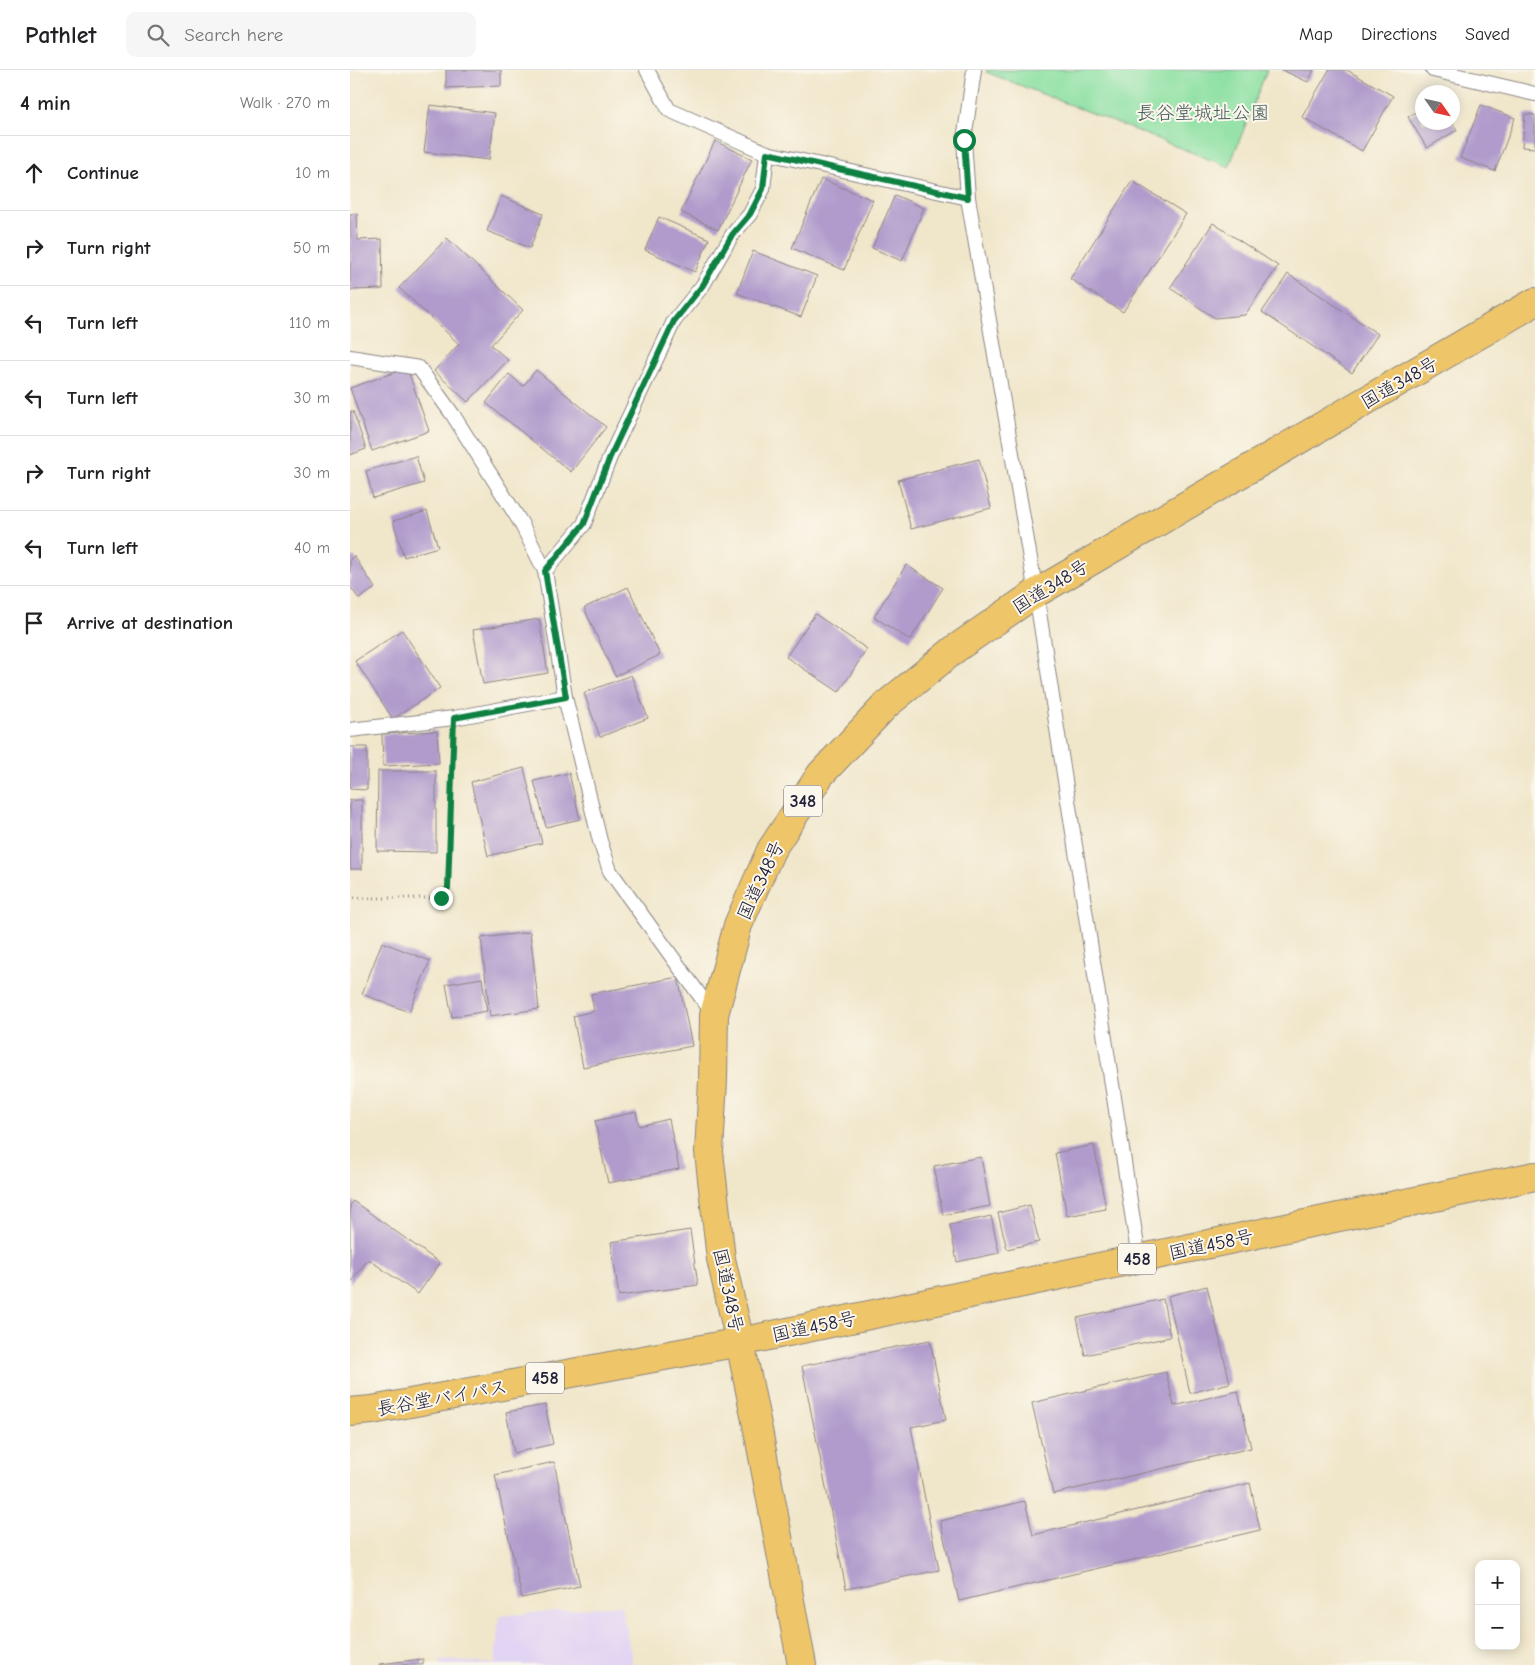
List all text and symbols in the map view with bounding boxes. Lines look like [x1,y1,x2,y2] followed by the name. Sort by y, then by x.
[126,12,476,57] search box
[25,21,96,49] text: Pathlet
[144,21,172,49] icon: search
[184,24,283,46] text: Search here
[1299,24,1333,45] text: Map
[1361,24,1437,45] text: Directions
[1465,24,1510,45] text: Saved
[1415,85,1460,130] north arrow
[20,91,71,115] text: 4 min
[240,94,330,112] text: Walk · 270 m
[1136,102,1270,124] park label: 長谷堂城址公園
[953,129,976,152] route start
[20,159,48,187] icon: ahead
[67,162,139,184] text: Continue
[295,164,330,182] text: 10 m
[20,234,48,262] icon: right
[67,237,151,259] text: Turn right
[293,239,330,257] text: 50 m
[20,309,48,337] icon: left
[67,312,138,334] text: Turn left
[289,314,330,332] text: 110 m
[1357,352,1442,414] street label: 国道348号
[20,384,48,412] icon: left
[67,387,138,409] text: Turn left
[294,389,330,407] text: 30 m
[20,459,48,487] icon: right
[67,462,151,484] text: Turn right
[294,464,330,482] text: 30 m
[20,534,48,562] icon: left
[67,537,138,559] text: Turn left
[294,539,330,557] text: 40 m
[1008,555,1093,619] street label: 国道348号
[20,609,48,637] icon: arrive
[67,612,233,634] text: Arrive at destination
[784,786,822,816] road number: 348
[733,837,789,924] street label: 国道348号
[430,887,453,910] route end
[1167,1225,1256,1265] street label: 国道458号
[1118,1244,1156,1274] road number: 458
[708,1246,748,1334] street label: 国道348号
[770,1307,859,1347] street label: 国道458号
[526,1362,564,1394] road number: 458
[375,1376,509,1420] street label: 長谷堂バイパス
[1475,1560,1520,1650] map controls
[1475,1560,1520,1605] button: +
[1475,1605,1520,1650] button: −

